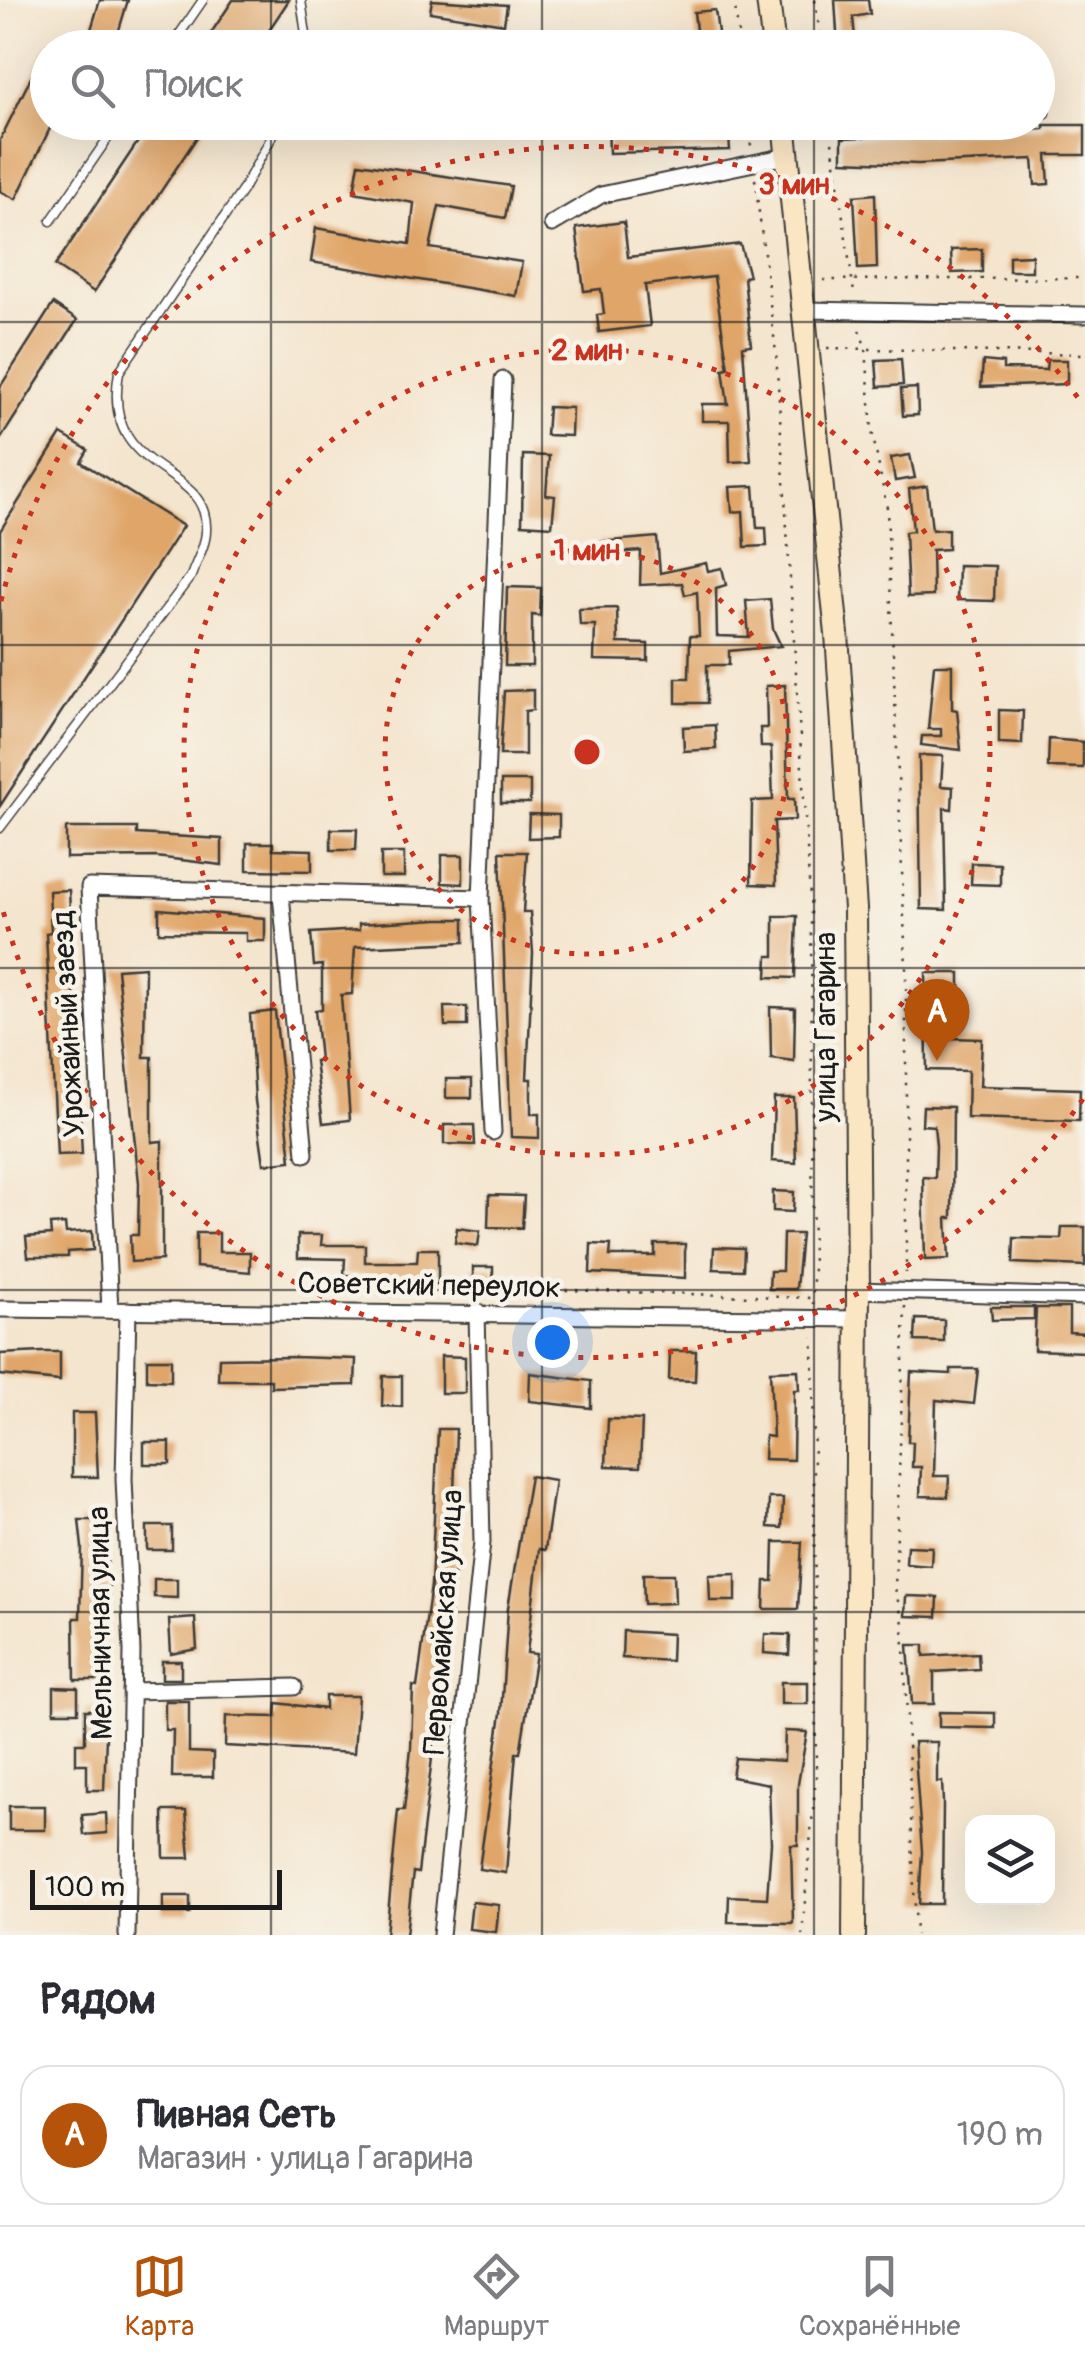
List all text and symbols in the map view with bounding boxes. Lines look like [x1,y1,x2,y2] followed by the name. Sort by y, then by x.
[30,30,1055,140] search box
[65,58,120,113] icon: search
[145,61,244,109] text: Поиск
[758,166,830,203] text: 3 мин
[551,332,623,369] text: 2 мин
[554,532,620,569] text: 1 мин
[569,734,605,770] centre of rings
[44,910,93,1138] street label: Урожайный заезд
[807,932,844,1123] street label: улица Гагарина
[904,978,970,1061] pin: A
[297,1265,561,1306] street label: Советский переулок
[527,1317,578,1368] your location
[416,1488,471,1756] street label: Первомайская улица
[80,1506,121,1740] street label: Мельничная улица
[965,1815,1055,1905] map controls
[965,1815,1055,1905] button: layers
[30,1865,282,1910] scale bar
[45,1870,125,1905] text: 100 m
[40,1974,156,2026] text: Рядом
[137,2091,337,2139] text: Пивная Сеть
[64,2115,85,2155] text: A
[957,2115,1043,2155] text: 190 m
[137,2139,473,2179] text: Магазин · улица Гагарина
[125,2249,194,2344] tab: Карта
[444,2249,549,2344] tab: Маршрут
[799,2249,960,2344] tab: Сохранённые

